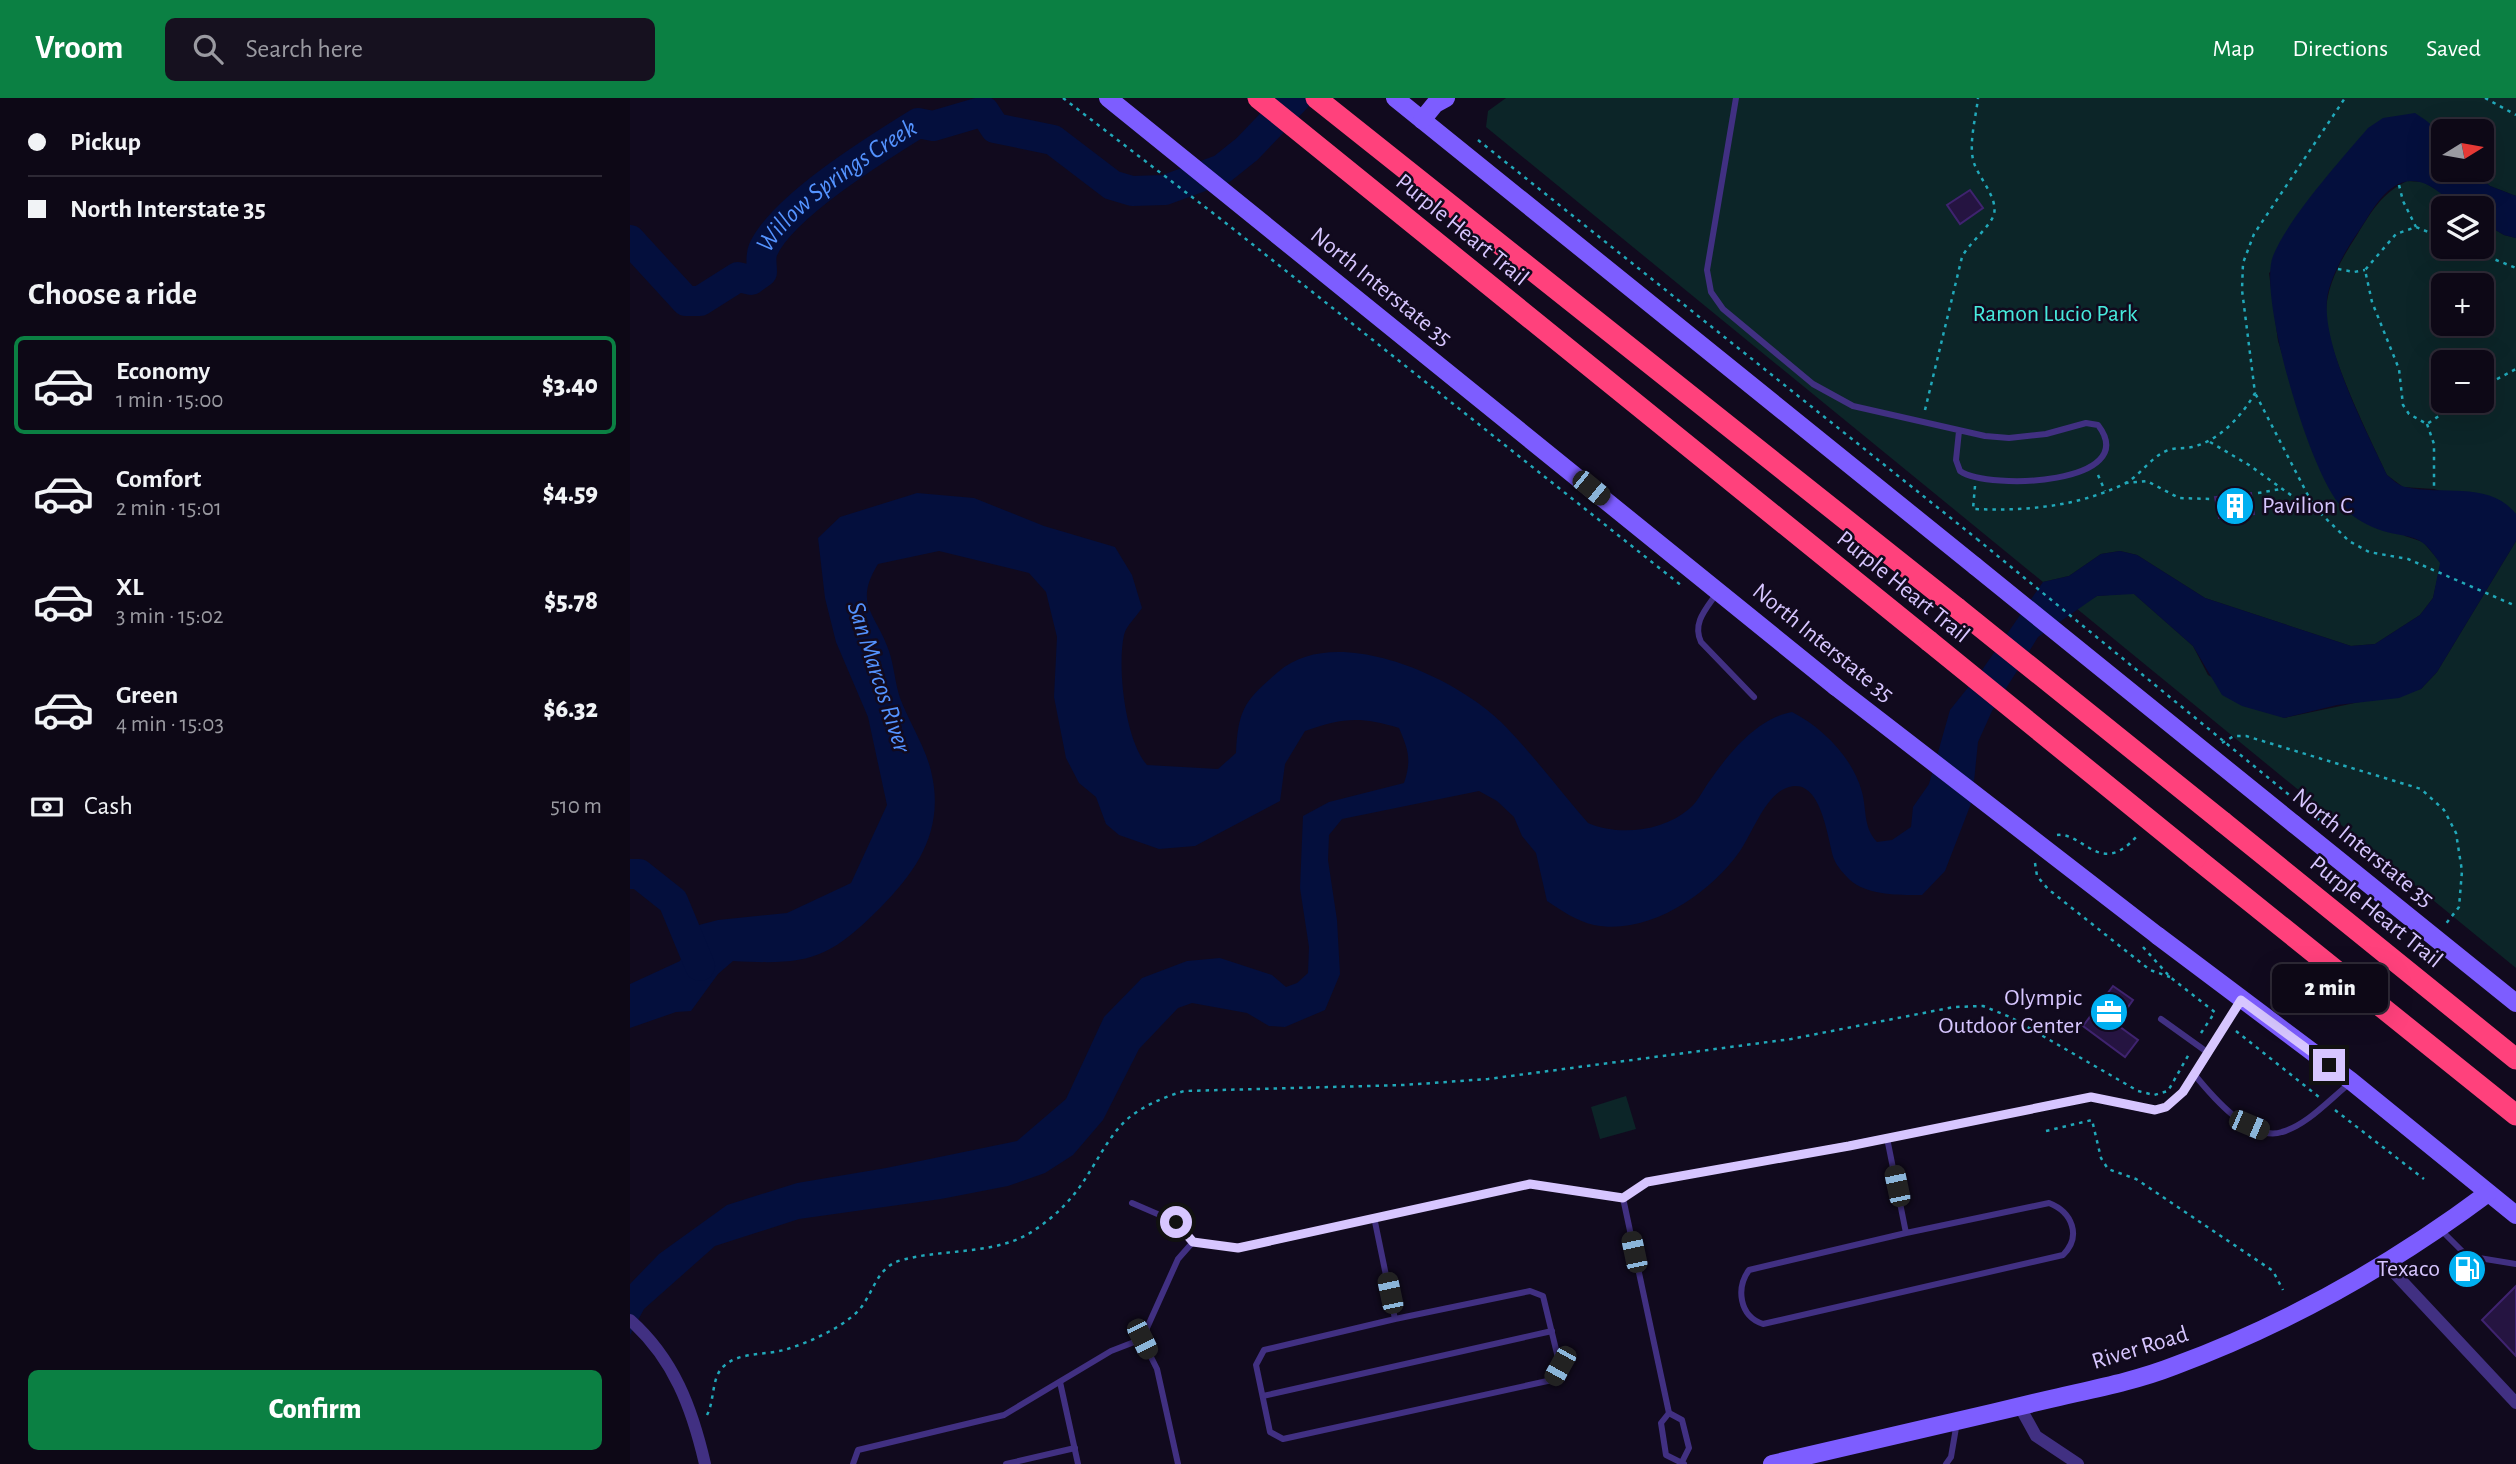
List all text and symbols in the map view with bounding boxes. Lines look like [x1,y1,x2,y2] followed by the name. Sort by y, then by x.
[165,18,655,81] search box
[189,30,227,68] icon: search
[35,32,123,65] text: Vroom
[245,36,363,62] text: Search here
[2212,37,2254,61] text: Map
[2292,37,2388,61] text: Directions
[2426,37,2481,61] text: Saved
[751,114,921,257] water label: Willow Springs Creek
[2431,119,2494,182] north arrow
[2431,119,2494,413] map controls
[70,129,141,155] text: Pickup
[1391,169,1533,291] street label: Purple Heart Trail
[70,196,266,222] text: North Interstate 35
[2431,196,2494,259] button: layers
[1306,223,1456,351] street label: North Interstate 35
[2431,273,2494,336] button: +
[28,278,197,310] text: Choose a ride
[1972,302,2138,326] park label: Ramon Lucio Park
[2431,350,2494,413] button: −
[32,354,95,417] icon: car
[116,358,210,384] text: Economy
[542,372,598,398] text: $3.40
[116,389,223,412] text: 1 min · 15:00
[32,462,95,525] icon: car
[116,466,201,492] text: Comfort
[1569,467,1614,509] car
[543,480,598,506] text: $4.59
[2214,485,2256,527] building icon: Pavilion C
[2262,494,2353,518] place label: Pavilion C
[116,497,222,520] text: 2 min · 15:01
[1832,526,1974,648] street label: Purple Heart Trail
[32,570,95,633] icon: car
[116,574,143,600] text: XL
[1748,579,1898,707] street label: North Interstate 35
[544,588,598,614] text: $5.78
[842,598,916,757] water label: San Marcos River
[116,605,223,628] text: 3 min · 15:02
[32,678,95,741] icon: car
[116,682,178,708] text: Green
[544,696,598,722] text: $6.32
[116,713,224,736] text: 4 min · 15:03
[2288,784,2438,912] street label: North Interstate 35
[28,788,66,826] icon: cash
[84,793,133,819] text: Cash
[550,795,602,818] text: 510 m
[2305,851,2447,973] street label: Purple Heart Trail
[2271,964,2387,1012] callout: 2 min
[2304,977,2356,1000] text: 2 min
[1938,986,2082,1038] place label: Olympic Outdoor Center
[2088,991,2130,1033] office icon: Olympic Outdoor Center
[2313,1049,2345,1081] route end
[2226,1107,2273,1143] car
[1883,1163,1912,1209] car
[1160,1206,1192,1238] route start
[1620,1229,1649,1275] car
[2446,1248,2488,1290] fuel station icon: Texaco
[2377,1257,2440,1281] place label: Texaco
[1376,1270,1405,1316] car
[1124,1316,1161,1362] car
[2089,1322,2191,1374] street label: River Road
[1541,1343,1580,1389] car
[28,1370,602,1450] button: Confirm

